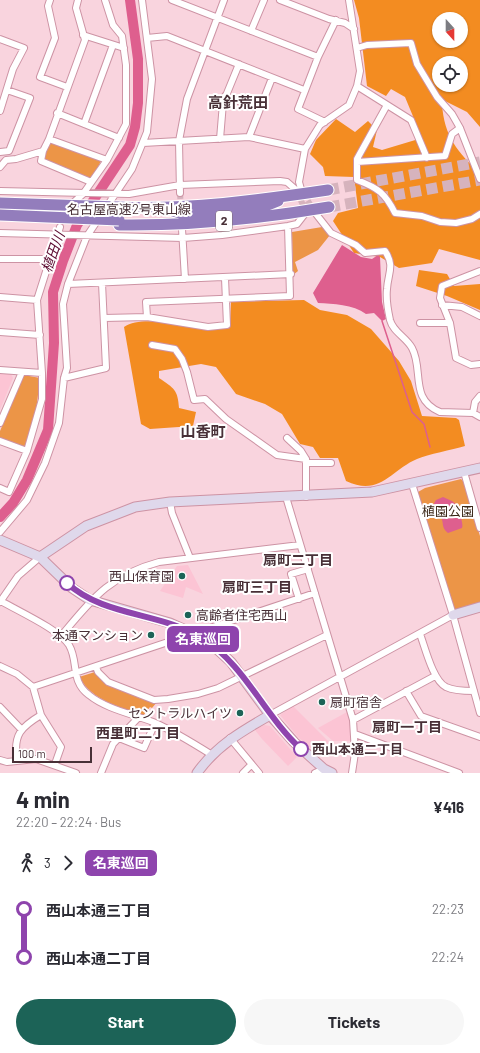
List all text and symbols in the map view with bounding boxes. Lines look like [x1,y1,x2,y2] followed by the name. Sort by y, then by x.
[432,12,468,48] north arrow
[432,12,468,92] map controls
[432,56,468,92] button: locate
[208,93,268,111] district label: 高針荒田
[67,201,191,217] street label: 名古屋高速2号東山線
[216,211,232,231] road number: 2
[37,227,68,274] water label: 植田川
[180,422,226,440] district label: 山香町
[422,503,474,519] park label: 植園公園
[263,551,333,568] district label: 扇町二丁目
[109,568,174,584] place label: 西山保育園
[177,571,187,581] marker: 西山保育園
[59,575,75,591] unlabelled marker
[222,578,292,595] district label: 扇町三丁目
[196,607,287,623] place label: 高齢者住宅西山
[183,610,193,620] marker: 高齢者住宅西山
[175,626,231,652] line badge: 名東巡回
[52,627,143,643] place label: 本通マンション
[146,630,156,640] marker: 本通マンション
[175,630,231,647] text: 名東巡回
[330,694,382,710] place label: 扇町宿舎
[317,697,327,707] marker: 扇町宿舎
[128,705,232,721] place label: セントラルハイツ
[235,708,245,718] marker: セントラルハイツ
[372,718,442,735] district label: 扇町一丁目
[96,724,180,741] district label: 西里町二丁目
[293,741,309,757] marker: 西山本通二丁目
[312,741,403,757] place label: 西山本通二丁目
[12,745,92,764] scale bar
[18,747,46,760] text: 100 m
[16,786,70,812] text: 4 min
[433,798,464,816] text: ¥416
[16,814,121,830] text: 22:20 – 22:24 · Bus
[16,852,38,874] icon: walk
[57,852,79,874] icon: forward
[93,854,149,871] text: 名東巡回
[44,855,51,871] text: 3
[46,901,151,919] text: 西山本通三丁目
[432,901,464,917] text: 22:23
[46,949,151,967] text: 西山本通二丁目
[432,949,464,965] text: 22:24
[16,999,236,1045] button: Start
[244,999,464,1045] button: Tickets

